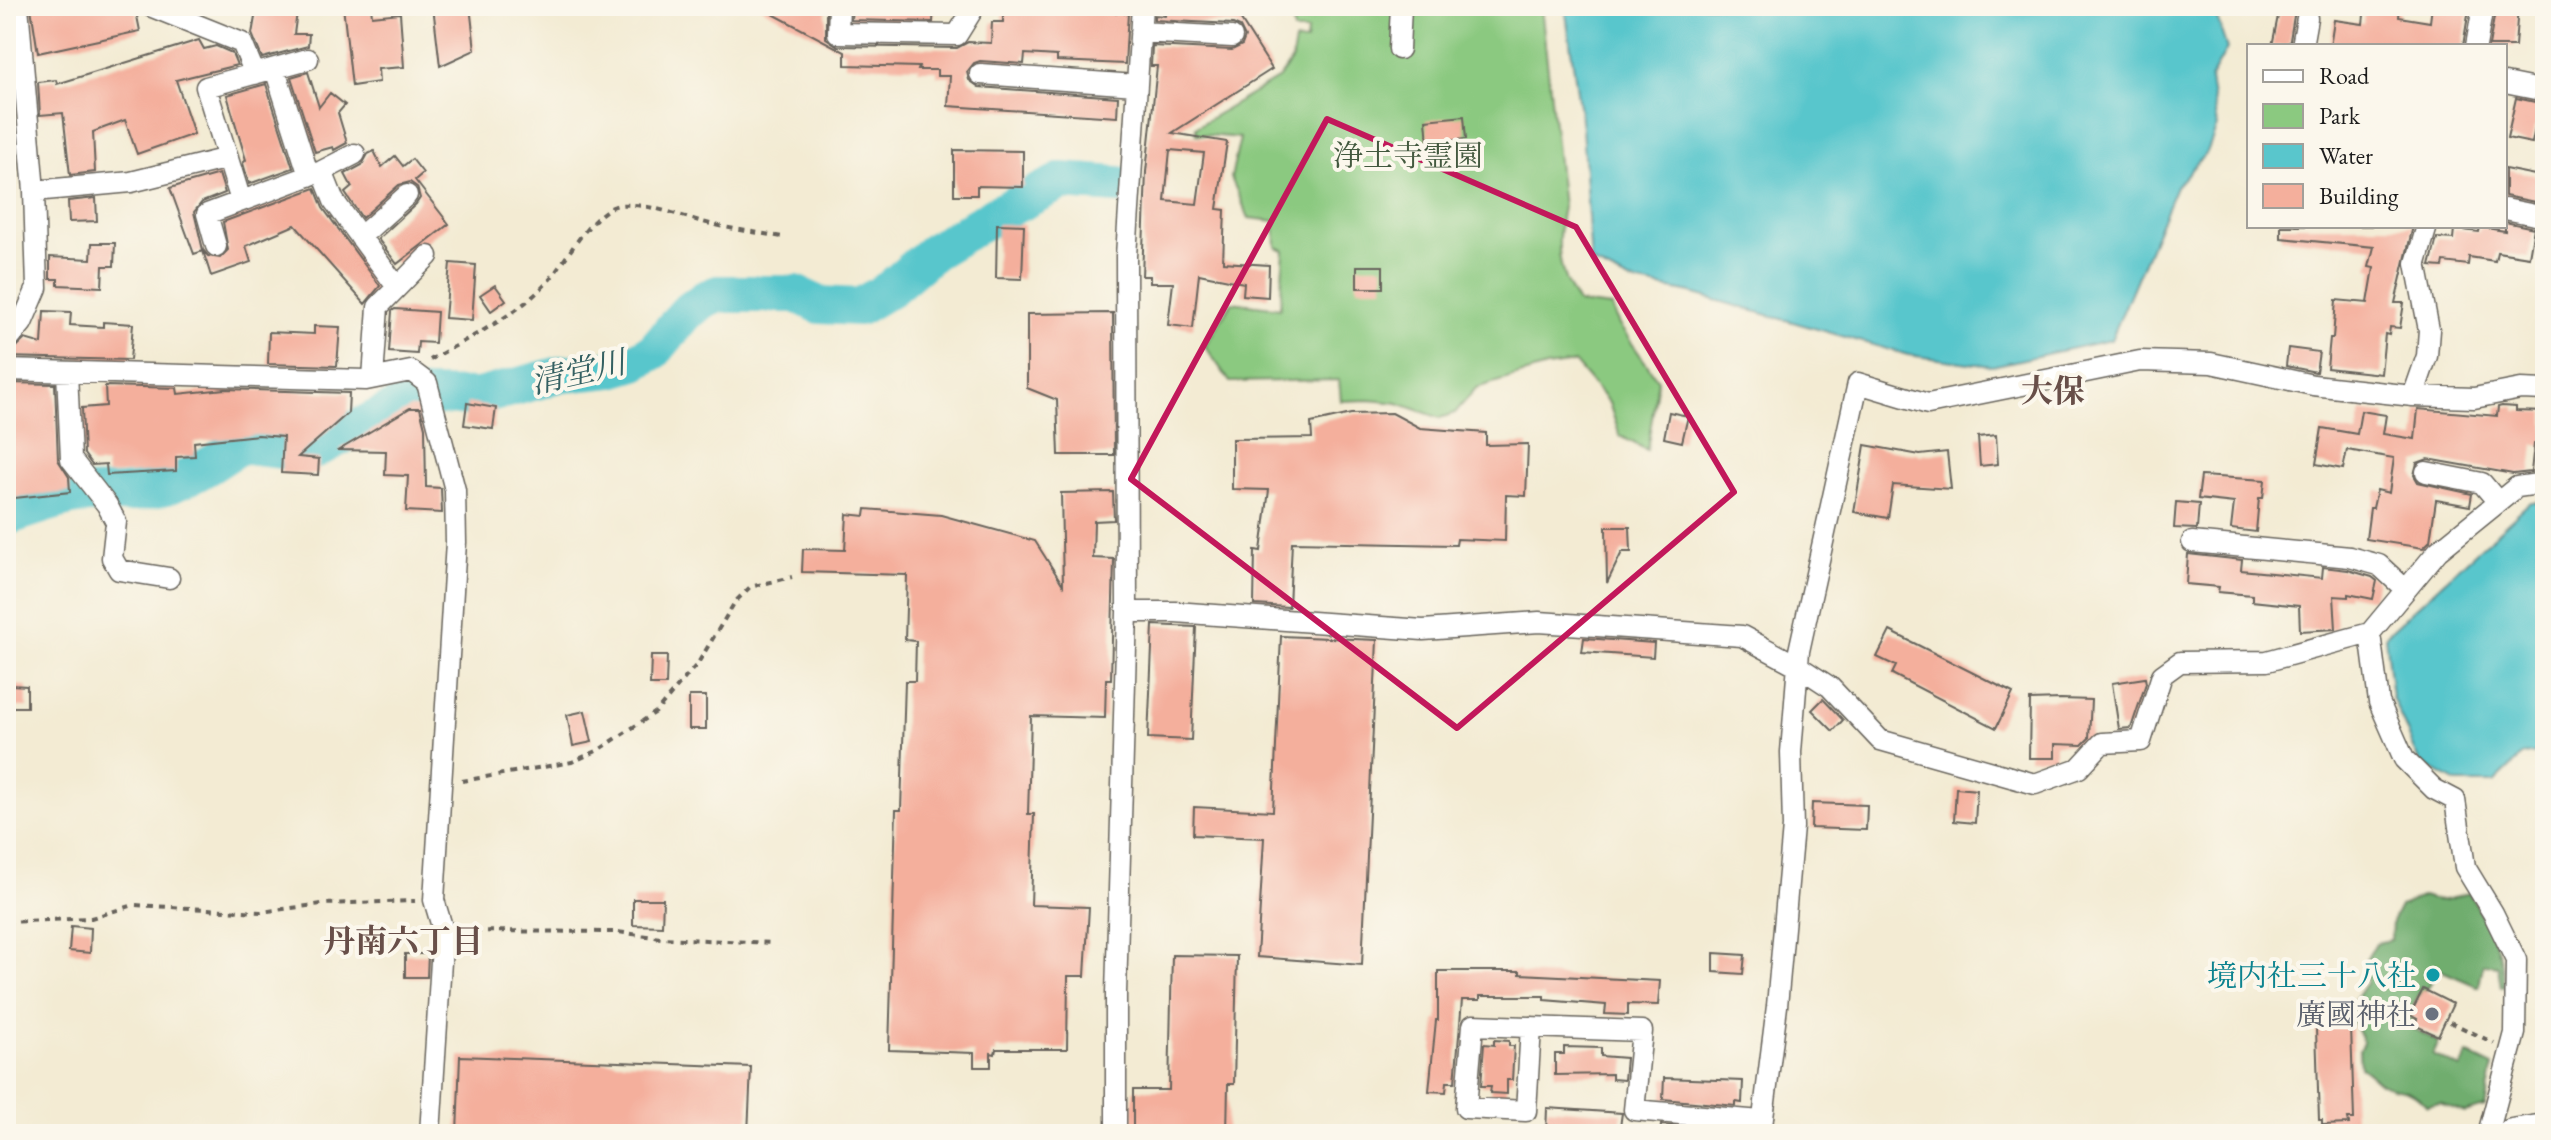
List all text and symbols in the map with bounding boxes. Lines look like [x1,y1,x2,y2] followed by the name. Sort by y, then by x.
[2247,44,2507,228] legend
[2319,60,2370,91] text: Road
[2319,100,2361,131] text: Park
[1333,136,1483,175] park label: 浄土寺霊園
[2319,140,2373,171] text: Water
[2319,180,2399,211] text: Building
[526,340,632,403] water label: 清堂川
[2021,370,2085,412] district label: 大保
[323,920,483,962] district label: 丹南六丁目
[2207,956,2417,995] place label: 境内社三十八社
[2424,966,2442,984] marker: 境内社三十八社
[2296,995,2416,1034] place label: 廣國神社
[2423,1005,2441,1023] marker: 廣國神社

